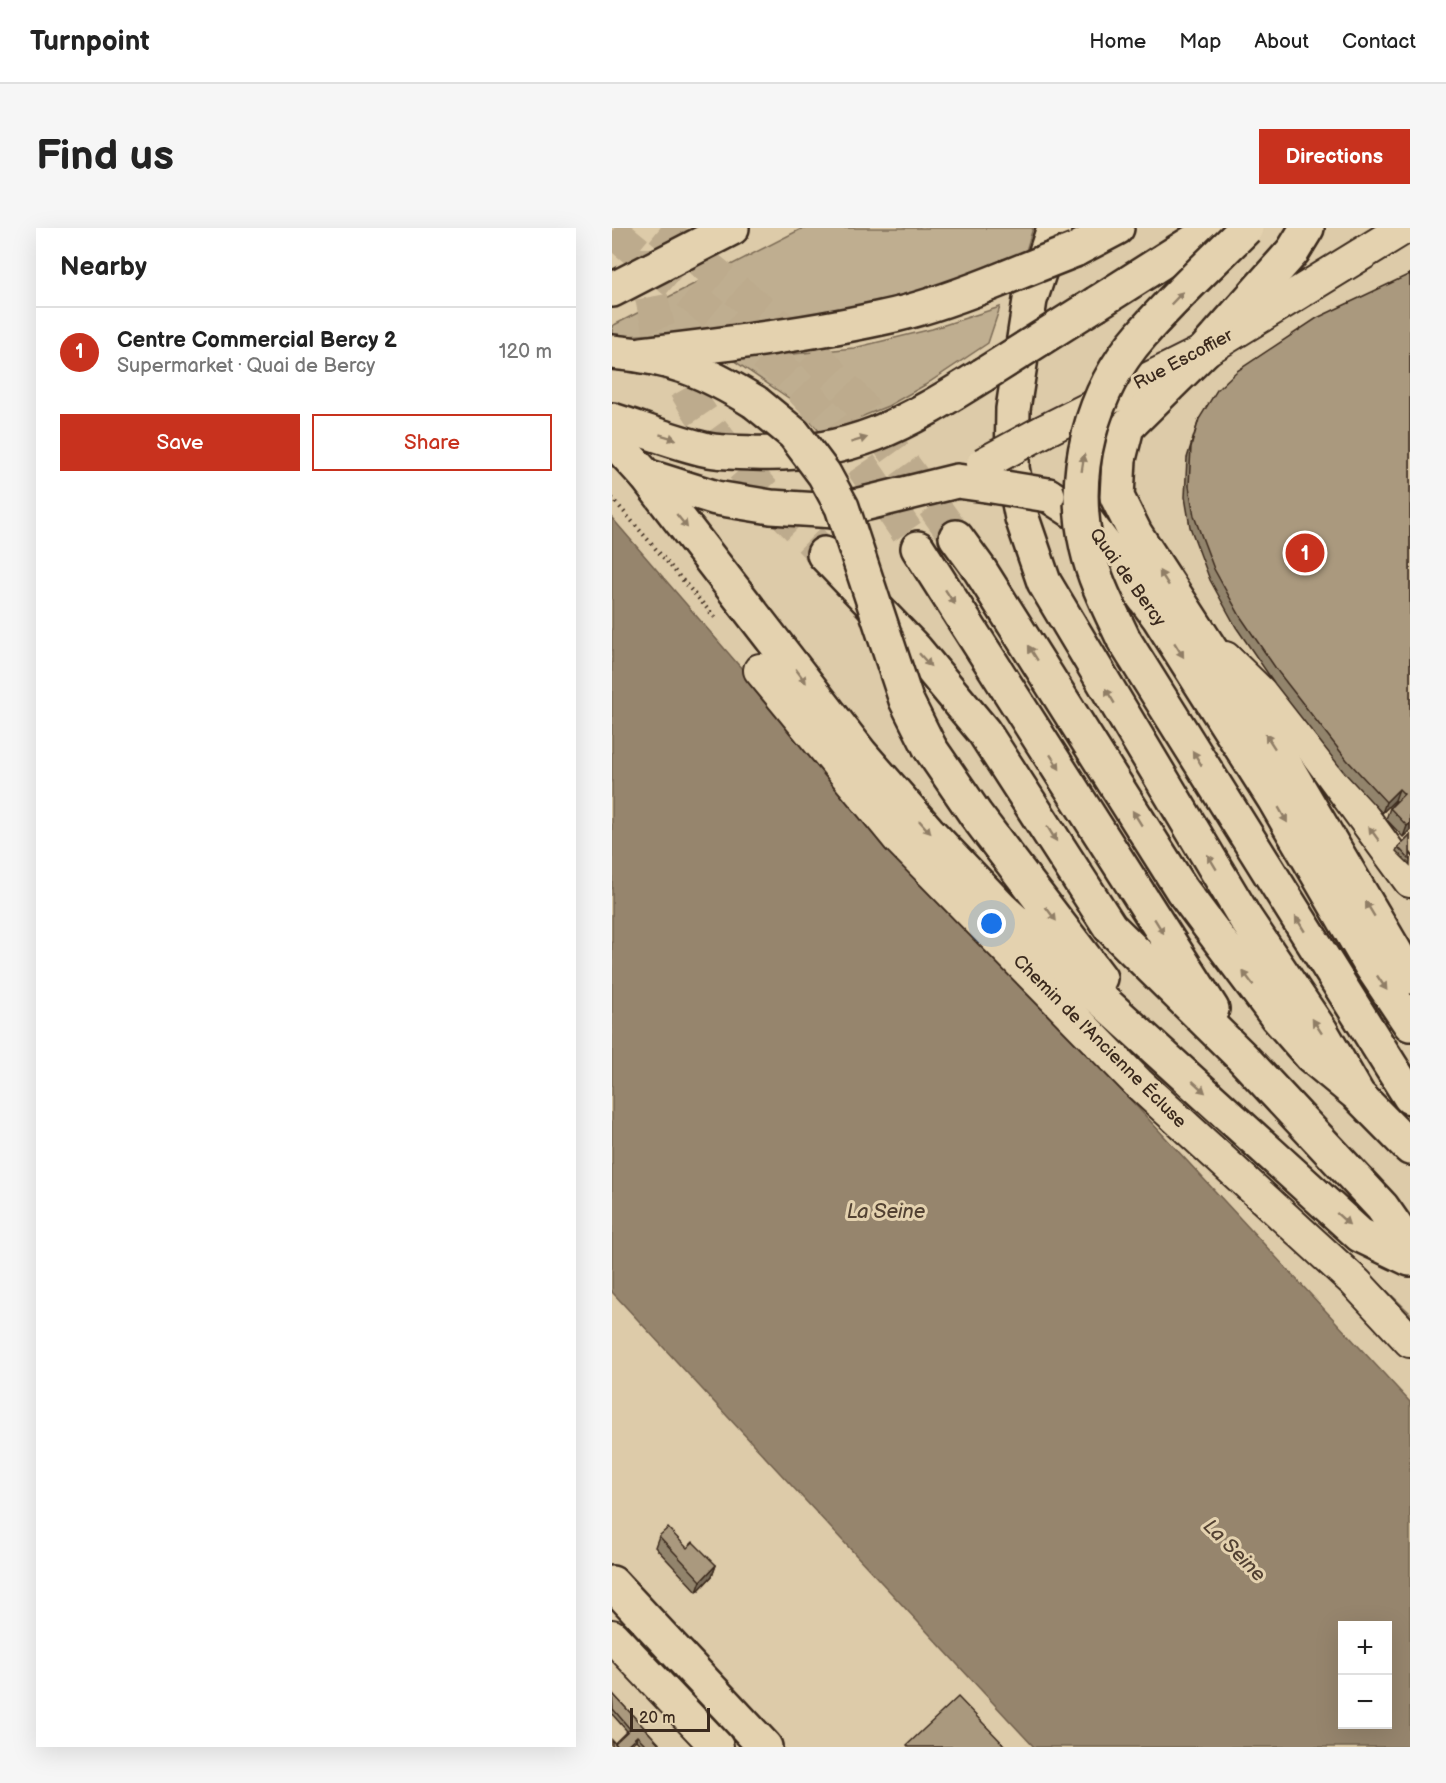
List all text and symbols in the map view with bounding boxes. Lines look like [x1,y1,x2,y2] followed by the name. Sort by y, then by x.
[30,25,150,58] text: Turnpoint
[1089,29,1146,54] text: Home
[1179,29,1221,54] text: Map
[1254,29,1309,54] text: About
[1342,29,1416,54] text: Contact
[1259,129,1410,184] button: Directions
[36,131,174,182] text: Find us
[60,252,147,283] text: Nearby
[1170,291,1184,305] one-way arrow
[1130,324,1237,394] street label: Rue Escoffier
[117,327,397,354] text: Centre Commercial Bercy 2
[75,340,84,364] text: 1
[499,340,552,364] text: 120 m
[117,354,375,378] text: Supermarket · Quai de Bercy
[60,414,300,471] button: Save
[312,414,552,471] button: Share
[659,433,677,443] one-way arrow
[850,435,868,444] one-way arrow
[1079,454,1088,473] one-way arrow
[676,514,688,529] one-way arrow
[1085,524,1171,631] street label: Quai de Bercy
[1286,530,1324,576] pin: 1
[1158,570,1170,586] one-way arrow
[944,589,955,605] one-way arrow
[1174,642,1185,658] one-way arrow
[1027,645,1038,661] one-way arrow
[918,652,931,667] one-way arrow
[795,668,807,684] one-way arrow
[1105,688,1116,704] one-way arrow
[1264,734,1276,750] one-way arrow
[1192,750,1203,766] one-way arrow
[1049,753,1060,770] one-way arrow
[1278,807,1288,824] one-way arrow
[1132,810,1143,826] one-way arrow
[917,820,931,834] one-way arrow
[1046,826,1057,842] one-way arrow
[1369,827,1381,842] one-way arrow
[1206,854,1217,870] one-way arrow
[1364,901,1375,917] one-way arrow
[1045,906,1058,922] one-way arrow
[977,909,1006,938] your location
[1295,915,1306,932] one-way arrow
[1154,918,1165,934] one-way arrow
[1009,949,1192,1133] street label: Chemin de l'Ancienne Écluse
[1242,971,1254,987] one-way arrow
[1377,974,1388,991] one-way arrow
[1312,1018,1323,1034] one-way arrow
[1191,1080,1206,1093] one-way arrow
[847,1200,926,1224] water label: La Seine
[1335,1212,1350,1225] one-way arrow
[1198,1514,1271,1587] water label: La Seine
[1338,1621,1392,1729] map controls
[1338,1621,1392,1675] button: +
[1338,1675,1392,1729] button: −
[630,1705,710,1732] scale bar
[639,1709,675,1728] text: 20 m

